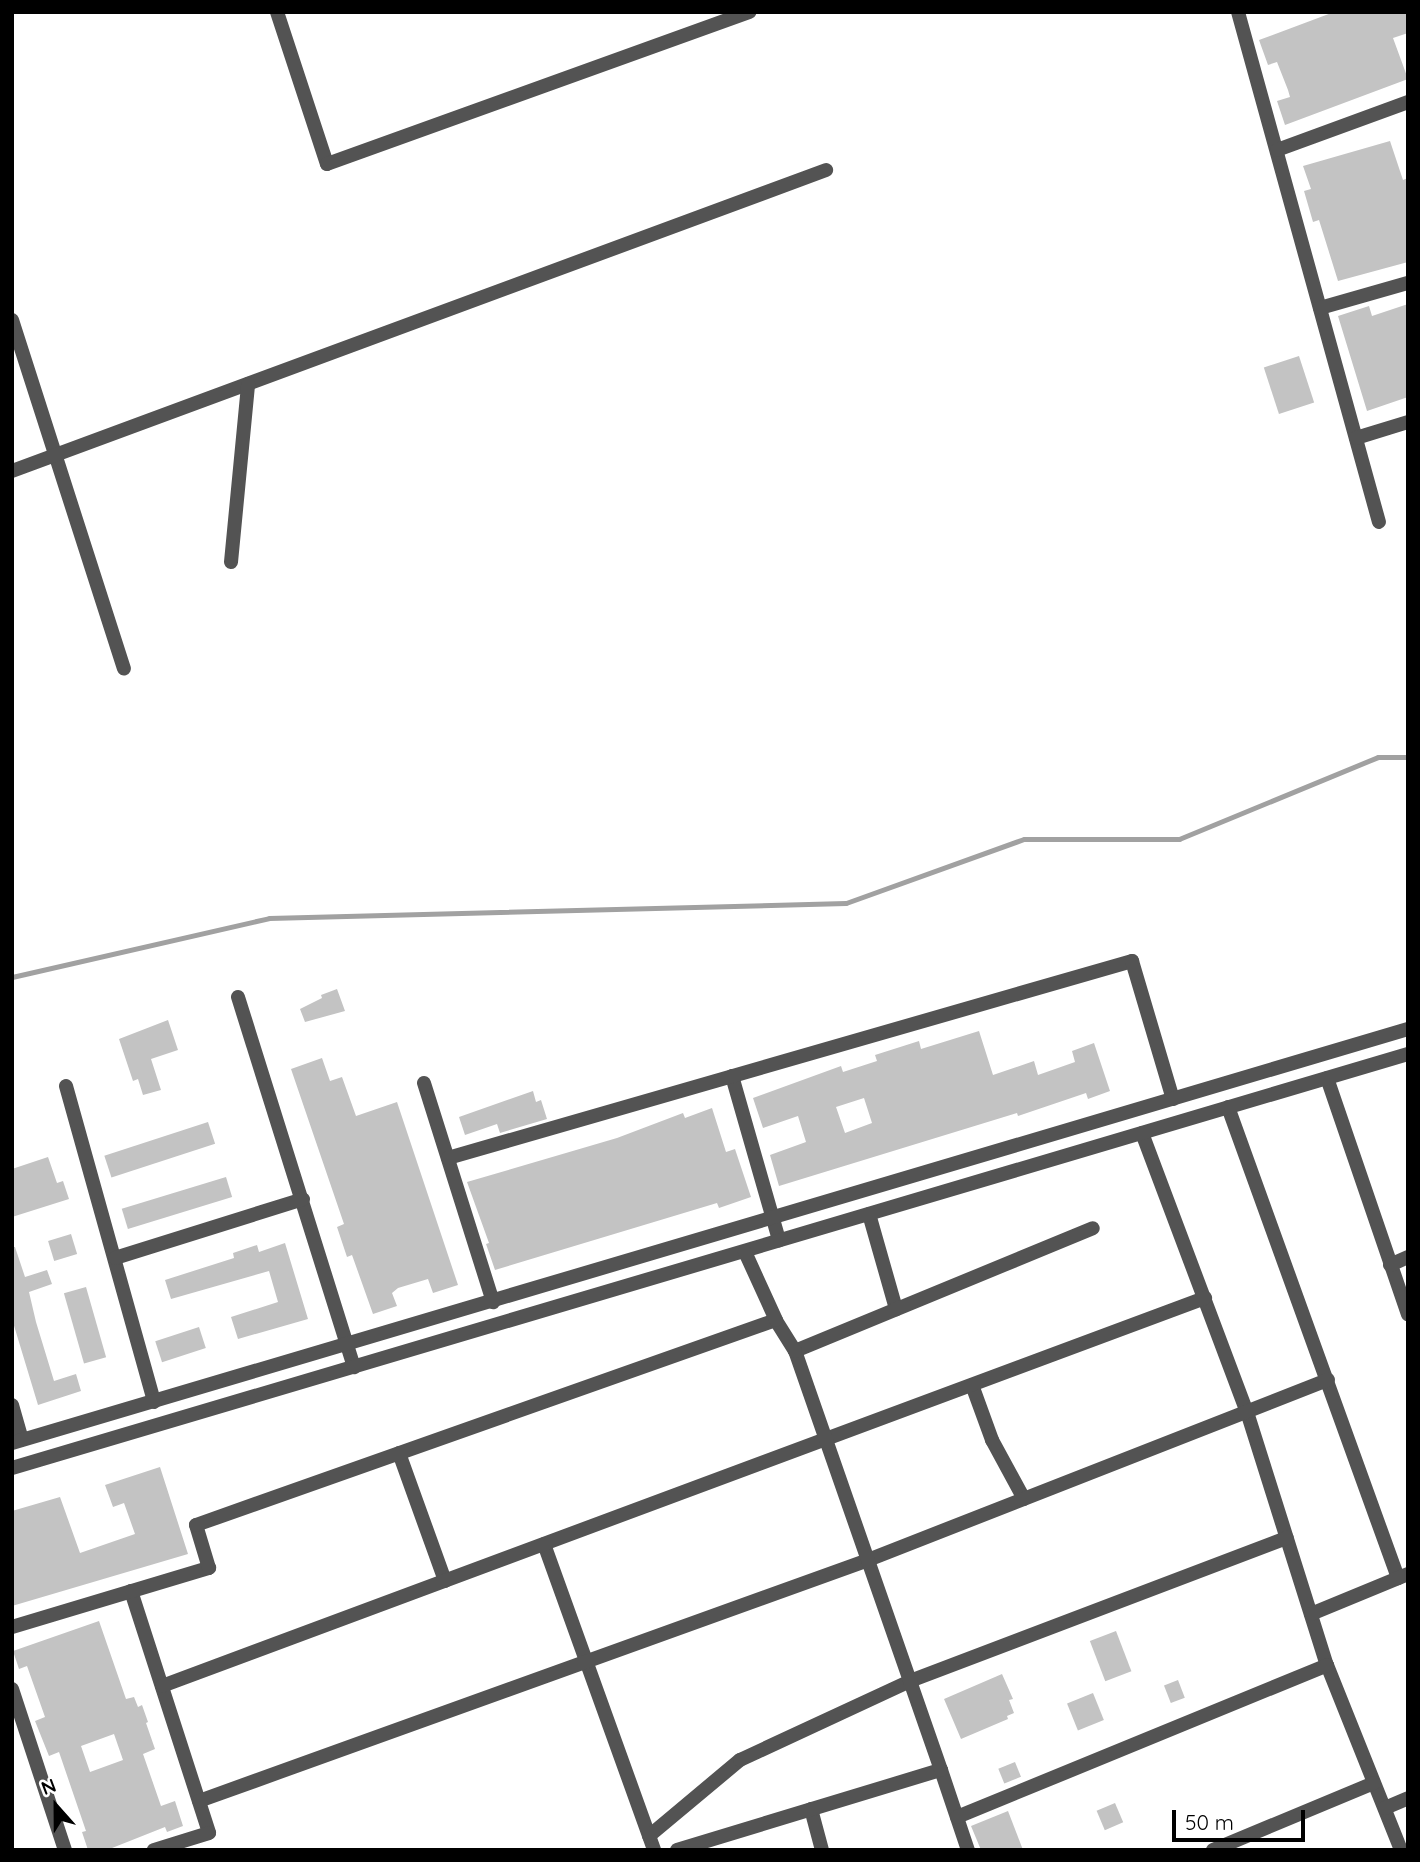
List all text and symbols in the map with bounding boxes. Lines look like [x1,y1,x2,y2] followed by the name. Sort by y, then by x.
[21,1771,91,1841] north arrow
[38,1773,59,1800] text: N
[1175,1796,1308,1840] scale bar
[1185,1809,1234,1835] text: 50 m

